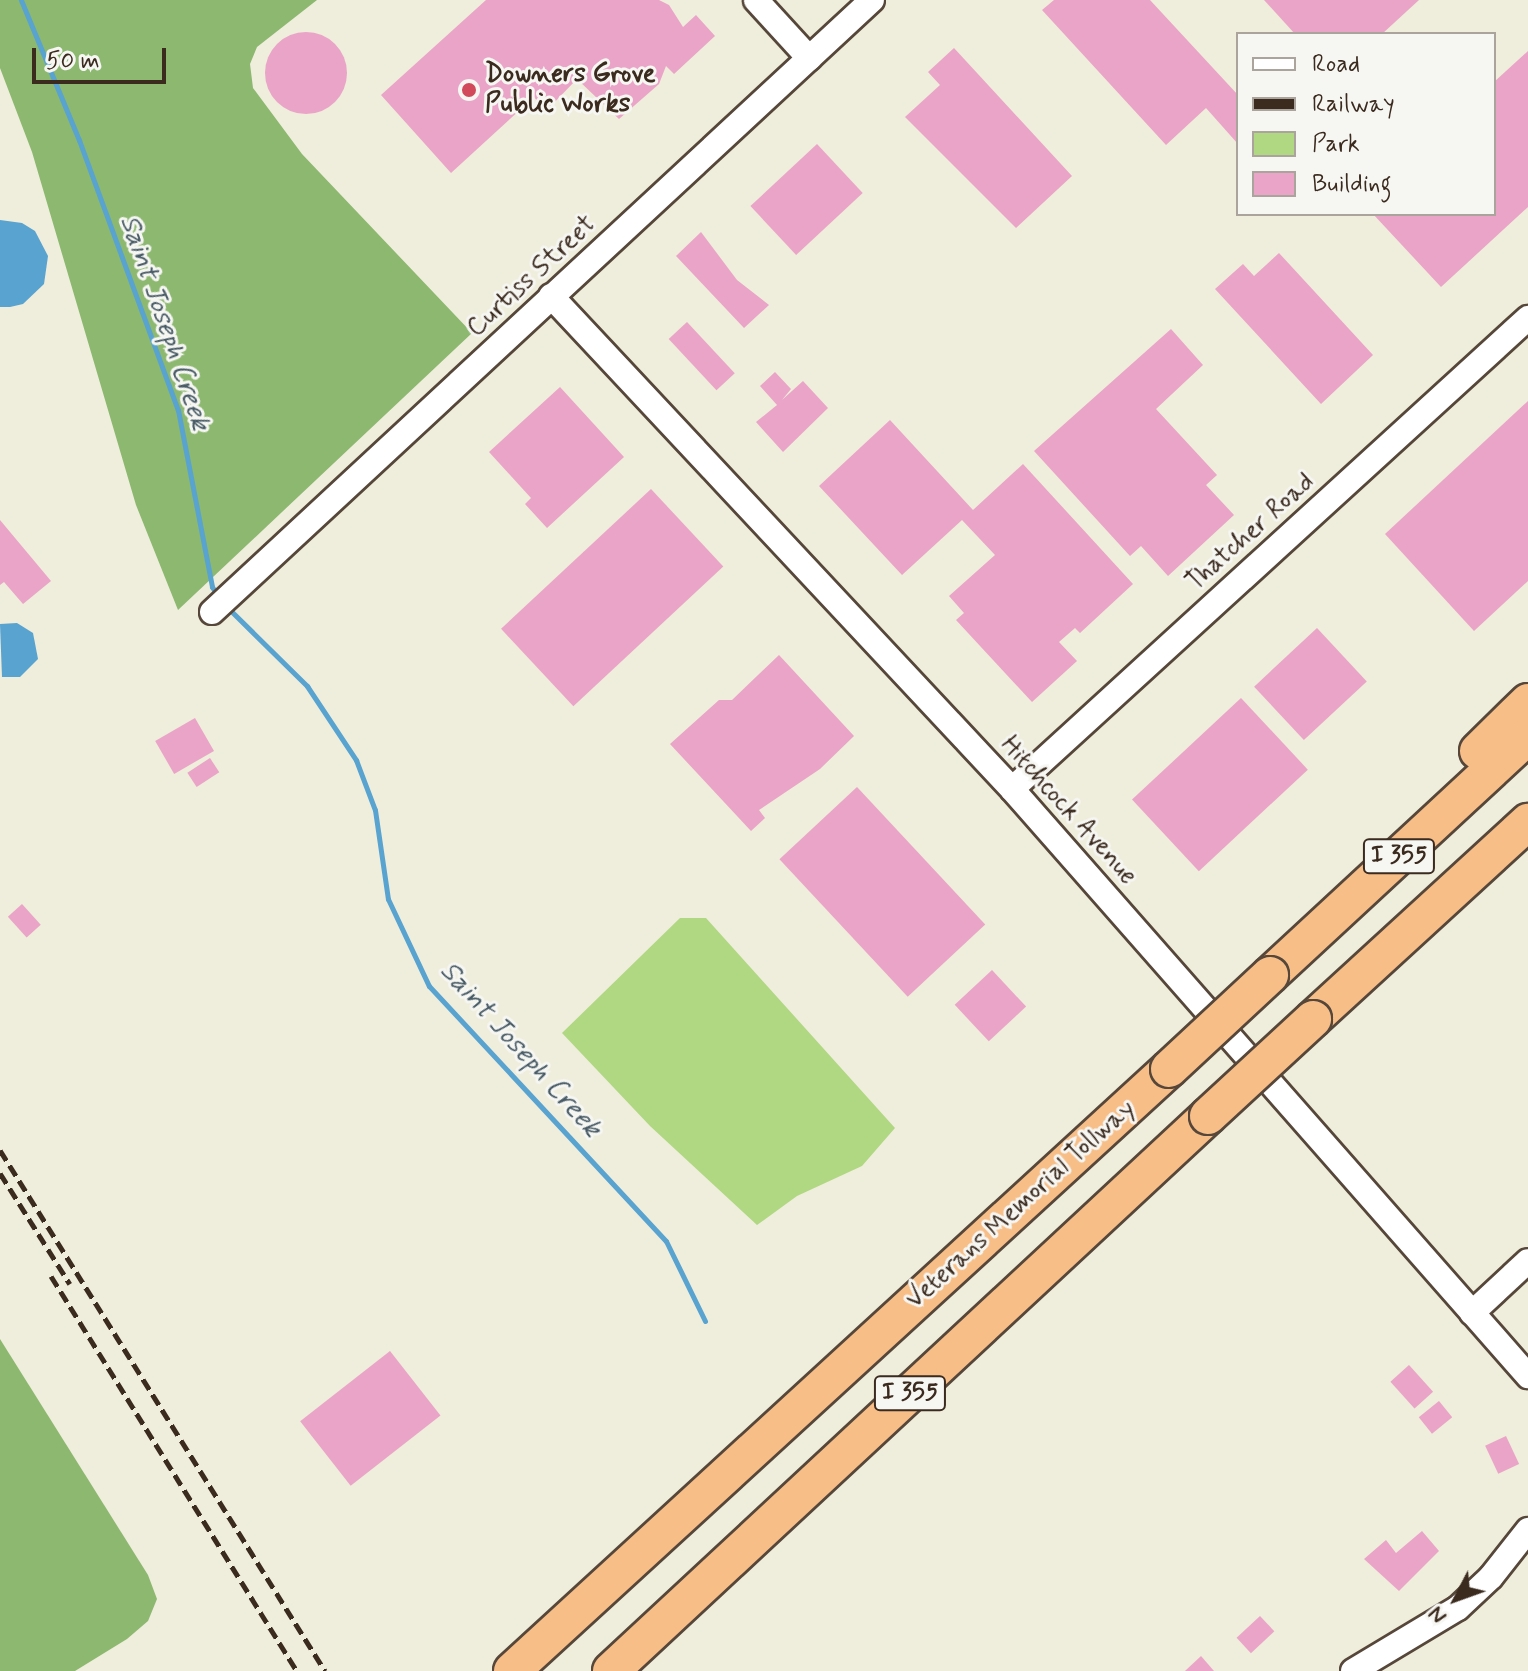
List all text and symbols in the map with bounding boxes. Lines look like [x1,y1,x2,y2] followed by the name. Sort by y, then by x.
[36,32,170,82] scale bar
[1236,32,1496,216] legend
[46,46,100,77] text: 50 m
[1312,49,1360,80] text: Road
[485,59,655,120] place label: Downers Grove Public Works
[460,81,478,99] marker: Downers Grove Public Works
[1312,89,1395,120] text: Railway
[1312,129,1360,160] text: Park
[1312,169,1392,200] text: Building
[111,210,217,436] water label: Saint Joseph Creek
[462,210,602,344] street label: Curtiss Street
[1181,468,1321,598] street label: Thatcher Road
[992,729,1144,893] street label: Hitchcock Avenue
[1361,836,1437,876] road number: I 355
[431,954,609,1146] water label: Saint Joseph Creek
[898,1092,1144,1318] street label: Veterans Memorial Tollway
[872,1373,948,1413] road number: I 355
[1416,1559,1496,1639] north arrow
[1423,1600,1453,1629] text: N

